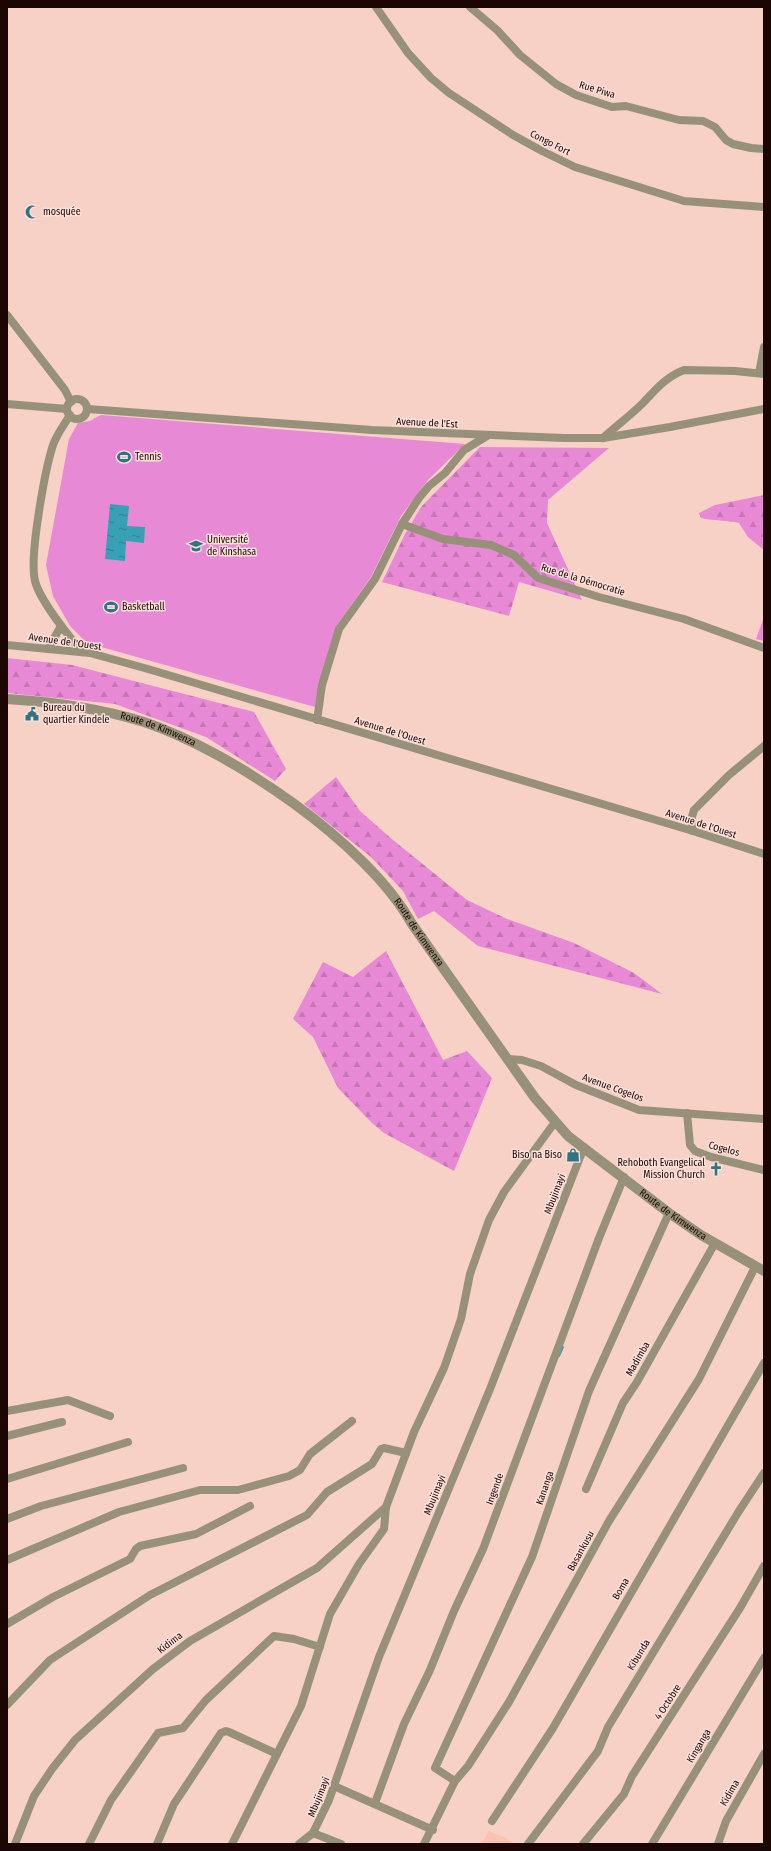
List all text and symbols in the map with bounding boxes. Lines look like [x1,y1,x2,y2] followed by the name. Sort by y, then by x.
[578,79,617,101] street label: Rue Piwa
[528,128,573,159] street label: Congo Fort
[24,204,40,220] mosque icon: mosquée
[43,206,81,218] place label: mosquée
[396,415,459,431] street label: Avenue de l'Est
[116,449,132,465] sports icon: Tennis
[135,451,161,463] place label: Tennis
[207,534,256,558] place label: Université de Kinshasa
[188,538,204,554] school or university icon: Université de Kinshasa
[540,562,627,599] street label: Rue de la Démocratie
[103,599,119,615] sports icon: Basketball
[122,601,165,613] place label: Basketball
[28,631,103,653] street label: Avenue de l'Ouest
[43,702,110,726] place label: Bureau du quartier Kindele
[24,706,40,722] public building icon: Bureau du quartier Kindele
[119,710,198,749] street label: Route de Kimwenza
[353,715,428,748] street label: Avenue de l'Ouest
[664,807,739,841] street label: Avenue de l'Ouest
[391,896,446,969] street label: Route de Kimwenza
[581,1071,645,1105] street label: Avenue Cogelos
[707,1139,741,1159] street label: Cogelos
[565,1147,581,1163] shop icon: Biso na Biso
[512,1149,562,1161] place label: Biso na Biso
[618,1157,705,1181] place label: Rehoboth Evangelical Mission Church
[708,1161,724,1177] church icon: Rehoboth Evangelical Mission Church
[542,1172,568,1216] street label: Mbujimayi
[637,1187,709,1243] street label: Route de Kimwenza
[623,1340,653,1378] street label: Madimba
[534,1469,556,1506] street label: Kananga
[484,1471,506,1507] street label: Ingende
[422,1473,448,1517] street label: Mbujimayi
[565,1529,597,1573] street label: Basankusu
[610,1576,632,1602] street label: Boma
[155,1630,185,1656] street label: Kidima
[625,1637,653,1673] street label: Kibunda
[652,1682,684,1722] street label: 4 Octobre
[684,1727,714,1765] street label: Kinganga
[306,1775,332,1819] street label: Mbujimayi
[718,1778,742,1808] street label: Kidima

